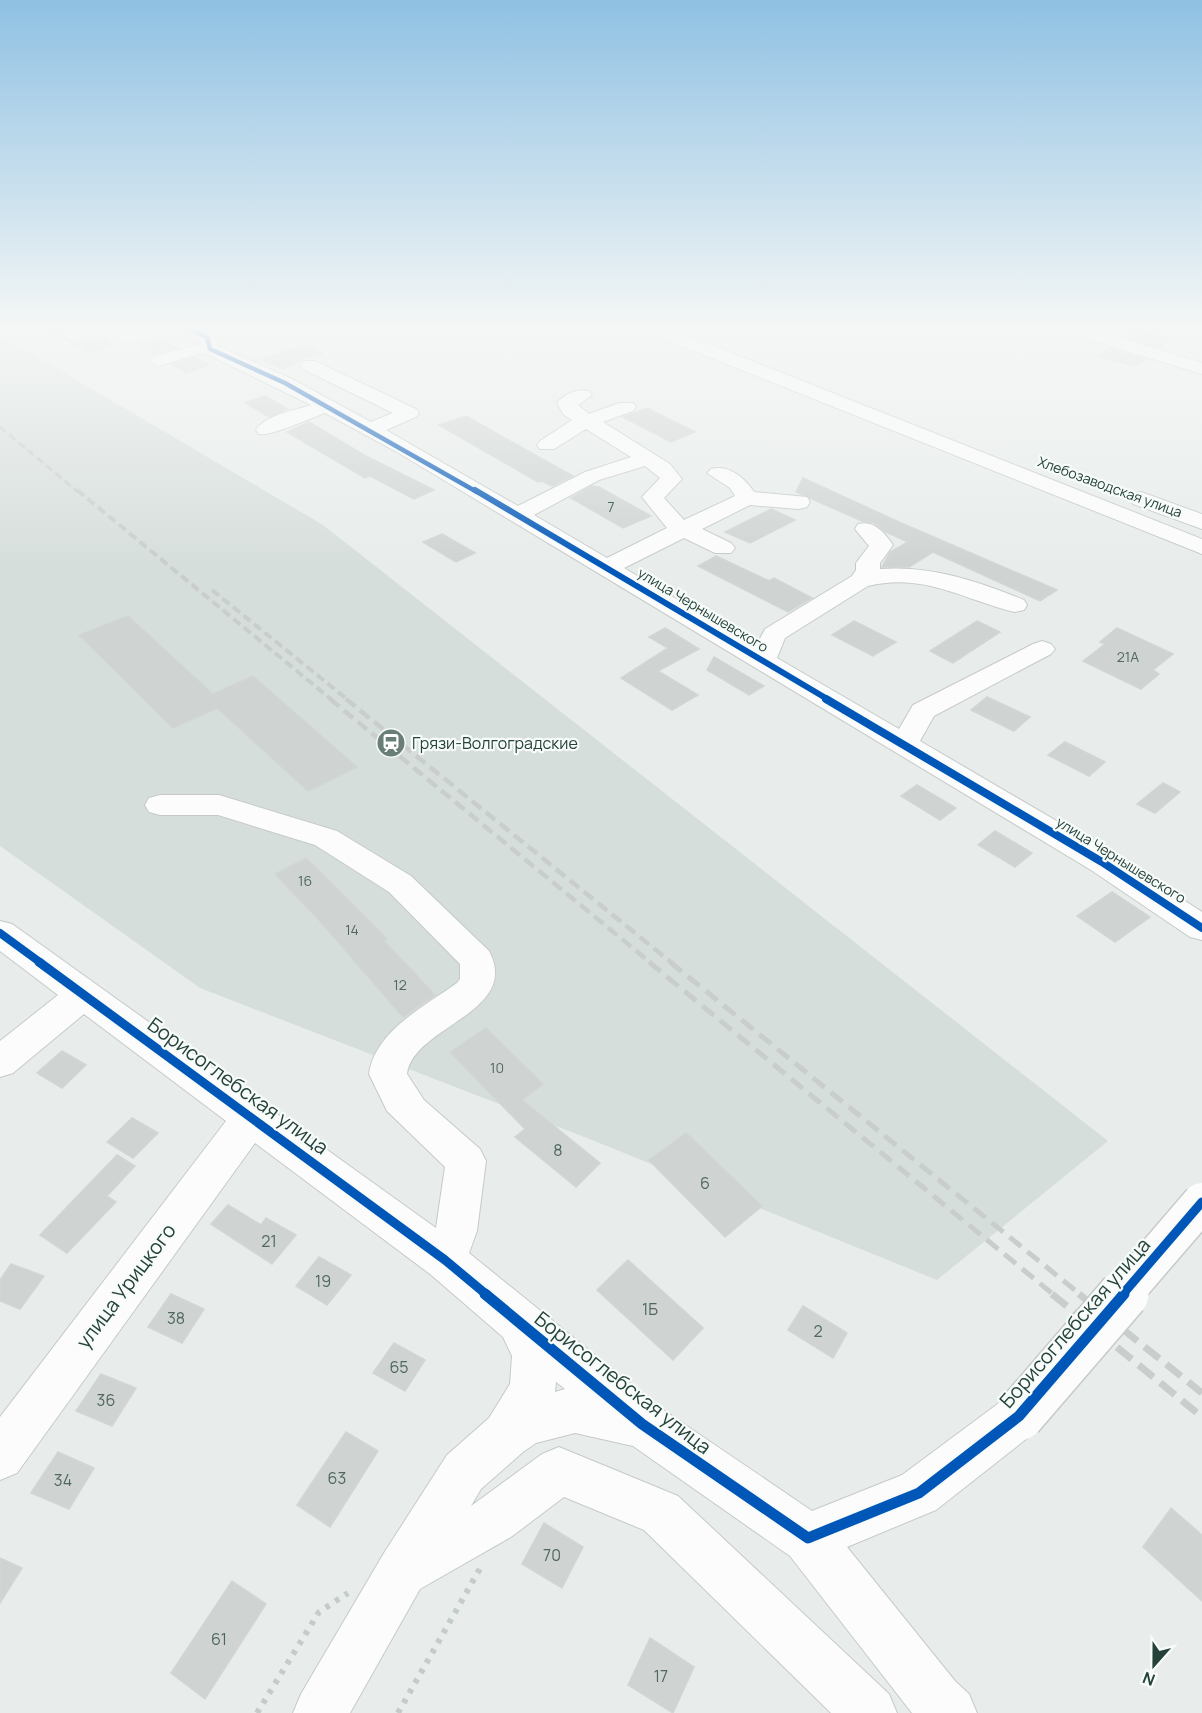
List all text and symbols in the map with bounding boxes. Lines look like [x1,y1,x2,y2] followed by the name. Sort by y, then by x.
[1035,452,1185,522] street label: Хлебозаводская улица
[607,497,615,516] house number: 7
[634,563,772,656] street label: улица Чернышевского
[1117,647,1139,666] house number: 21А
[375,727,407,759] station icon: Грязи-Волгоградские
[412,732,578,754] place label: Грязи-Волгоградские
[1053,812,1190,907] street label: улица Чернышевского
[298,871,312,890] house number: 16
[345,920,359,939] house number: 14
[393,975,407,994] house number: 12
[142,1011,334,1160] street label: Борисоглебская улица
[490,1058,504,1077] house number: 10
[553,1139,563,1161] house number: 8
[700,1172,710,1194] house number: 6
[70,1217,182,1354] street label: улица Урицкого
[261,1230,277,1252] house number: 21
[993,1232,1156,1414] street label: Борисоглебская улица
[315,1270,331,1292] house number: 19
[642,1298,658,1320] house number: 1Б
[529,1305,717,1460] street label: Борисоглебская улица
[167,1307,185,1329] house number: 38
[813,1320,823,1342] house number: 2
[389,1356,409,1378] house number: 65
[97,1389,115,1411] house number: 36
[328,1467,346,1489] house number: 63
[54,1469,72,1491] house number: 34
[543,1544,561,1566] house number: 70
[211,1628,227,1650] house number: 61
[1124,1635,1184,1695] north arrow
[654,1665,668,1687] house number: 17
[1139,1667,1158,1691] text: N

